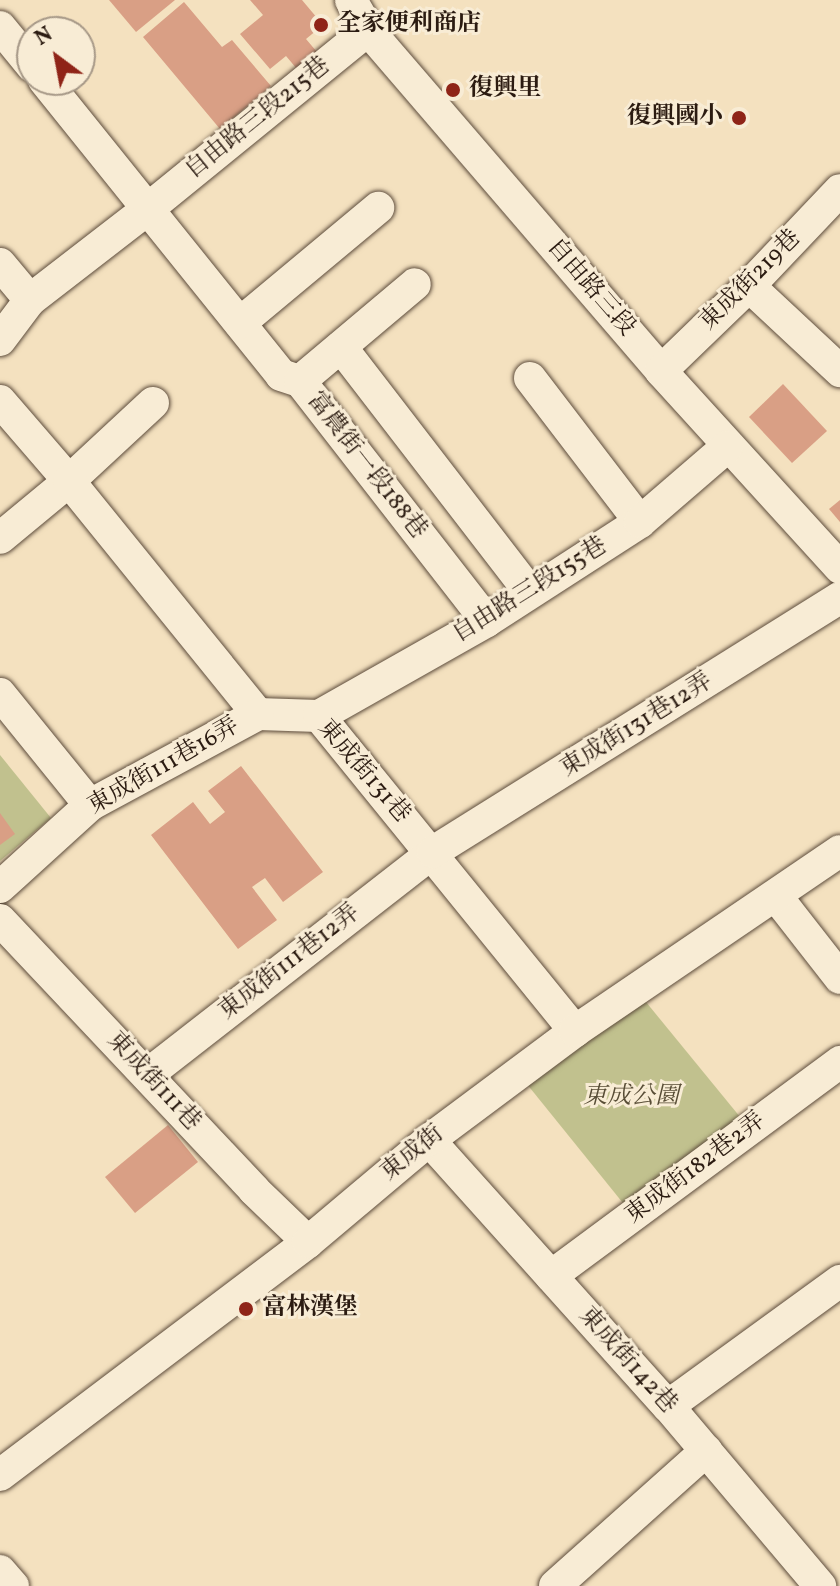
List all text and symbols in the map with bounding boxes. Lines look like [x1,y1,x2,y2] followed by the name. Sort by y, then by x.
[337,11,481,39] place label: 全家便利商店
[16,16,96,96] north arrow
[312,16,330,34] marker: 全家便利商店
[29,20,59,54] text: N
[180,52,336,186] street label: 自由路三段215巷
[469,76,541,104] place label: 復興里
[444,81,462,99] marker: 復興里
[627,104,723,132] place label: 復興國小
[730,109,748,127] marker: 復興國小
[695,225,807,337] street label: 東成街219巷
[540,233,640,343] street label: 自由路三段
[300,387,432,545] street label: 富農街一段188巷
[448,532,612,650] street label: 自由路三段155巷
[556,668,718,784] street label: 東成街131巷12弄
[83,712,245,822] street label: 東成街111巷16弄
[310,715,416,829] street label: 東成街131巷
[214,899,366,1027] street label: 東成街111巷12弄
[100,1027,206,1137] street label: 東成街111巷
[583,1084,679,1112] park label: 東成公園
[621,1107,771,1231] street label: 東成街182巷2弄
[376,1120,450,1188] street label: 東成街
[262,1295,358,1323] place label: 富林漢堡
[237,1300,255,1318] marker: 富林漢堡
[572,1302,682,1420] street label: 東成街142巷

